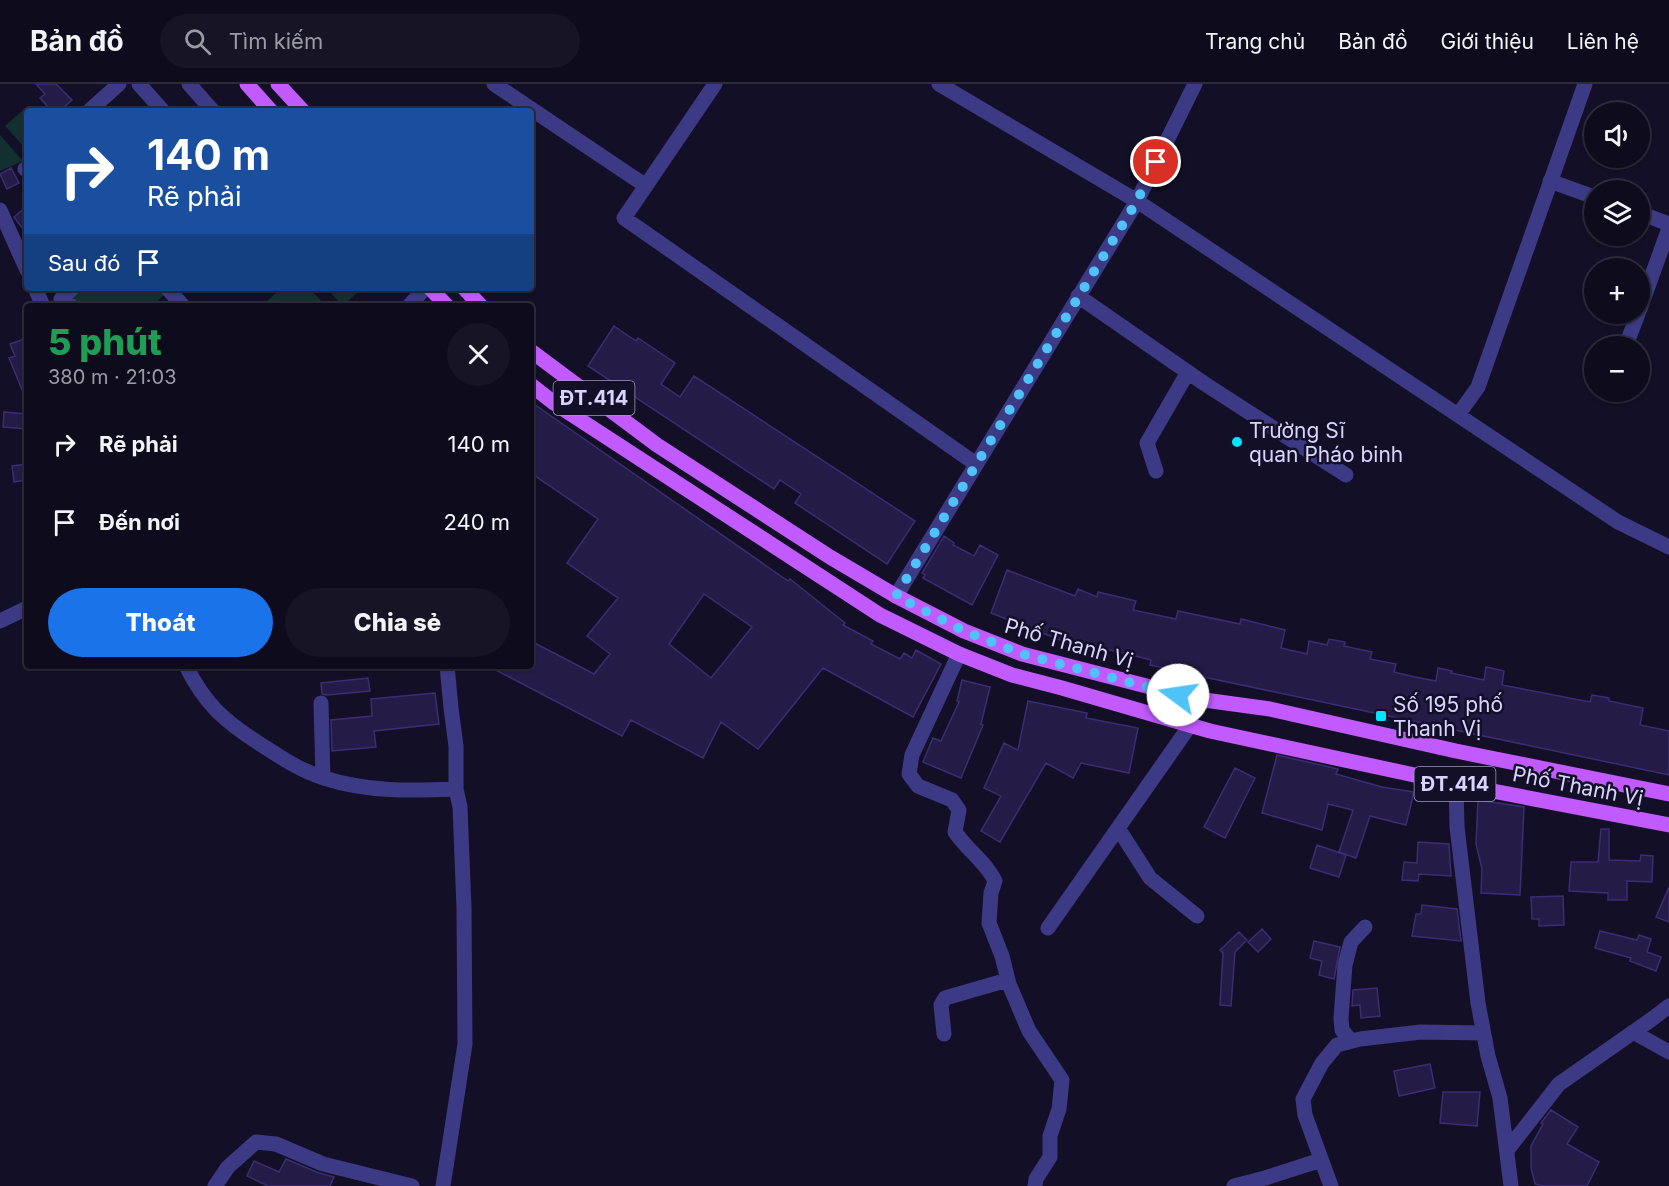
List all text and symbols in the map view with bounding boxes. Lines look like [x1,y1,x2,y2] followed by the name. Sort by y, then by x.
[160,14,580,68] search box
[30,24,124,58] text: Bản đồ
[181,25,214,58] icon: search
[229,28,323,54] text: Tìm kiếm
[1205,29,1305,54] text: Trang chủ
[1338,29,1408,54] text: Bản đồ
[1441,29,1534,54] text: Giới thiệu
[1567,29,1639,54] text: Liên hệ
[1584,102,1650,402] map controls
[1584,102,1650,168] button: sound
[147,129,270,180] text: 140 m
[48,132,126,210] icon: right
[1130,136,1181,187] pin
[1139,145,1172,178] icon: arrive
[147,180,242,213] text: Rẽ phải
[1584,180,1650,246] button: layers
[132,246,165,279] icon: arrive
[48,250,120,276] text: Sau đó
[1584,258,1650,324] button: +
[48,320,162,364] text: 5 phút
[447,323,510,386] button: close
[1584,336,1650,402] button: −
[48,365,177,389] text: 380 m · 21:03
[554,381,634,415] road number: ĐT.414
[1249,418,1403,467] place label: Trường Sĩ quan Pháo binh
[48,428,81,461] icon: right
[99,431,178,457] text: Rẽ phải
[448,431,510,457] text: 140 m
[1230,435,1244,449] marker: Trường Sĩ quan Pháo binh
[48,506,81,539] icon: arrive
[99,509,180,535] text: Đến nơi
[443,509,510,535] text: 240 m
[48,588,273,657] button: Thoát
[285,588,510,657] button: Chia sẻ
[1002,613,1136,673] street label: Phố Thanh Vị
[1146,663,1210,727] position arrow
[1393,692,1503,741] place label: Số 195 phố Thanh Vị
[1374,709,1388,723] marker: Số 195 phố Thanh Vị
[1511,761,1645,811] street label: Phố Thanh Vị
[1414,767,1496,801] road number: ĐT.414

